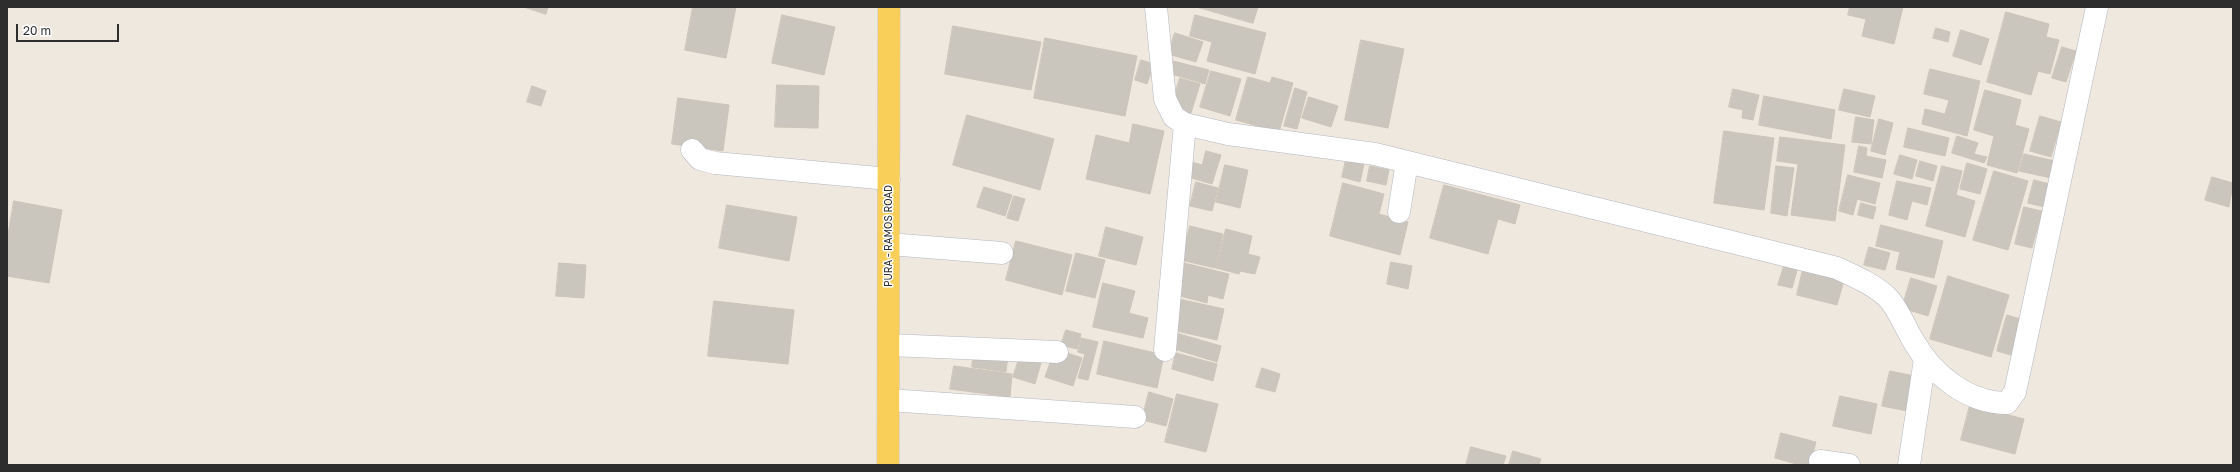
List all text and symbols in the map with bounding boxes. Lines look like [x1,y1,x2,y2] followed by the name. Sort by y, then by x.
[18,16,121,42] scale bar
[23,23,51,38] text: 20 m
[883,185,895,287] street label: PURA - RAMOS ROAD

